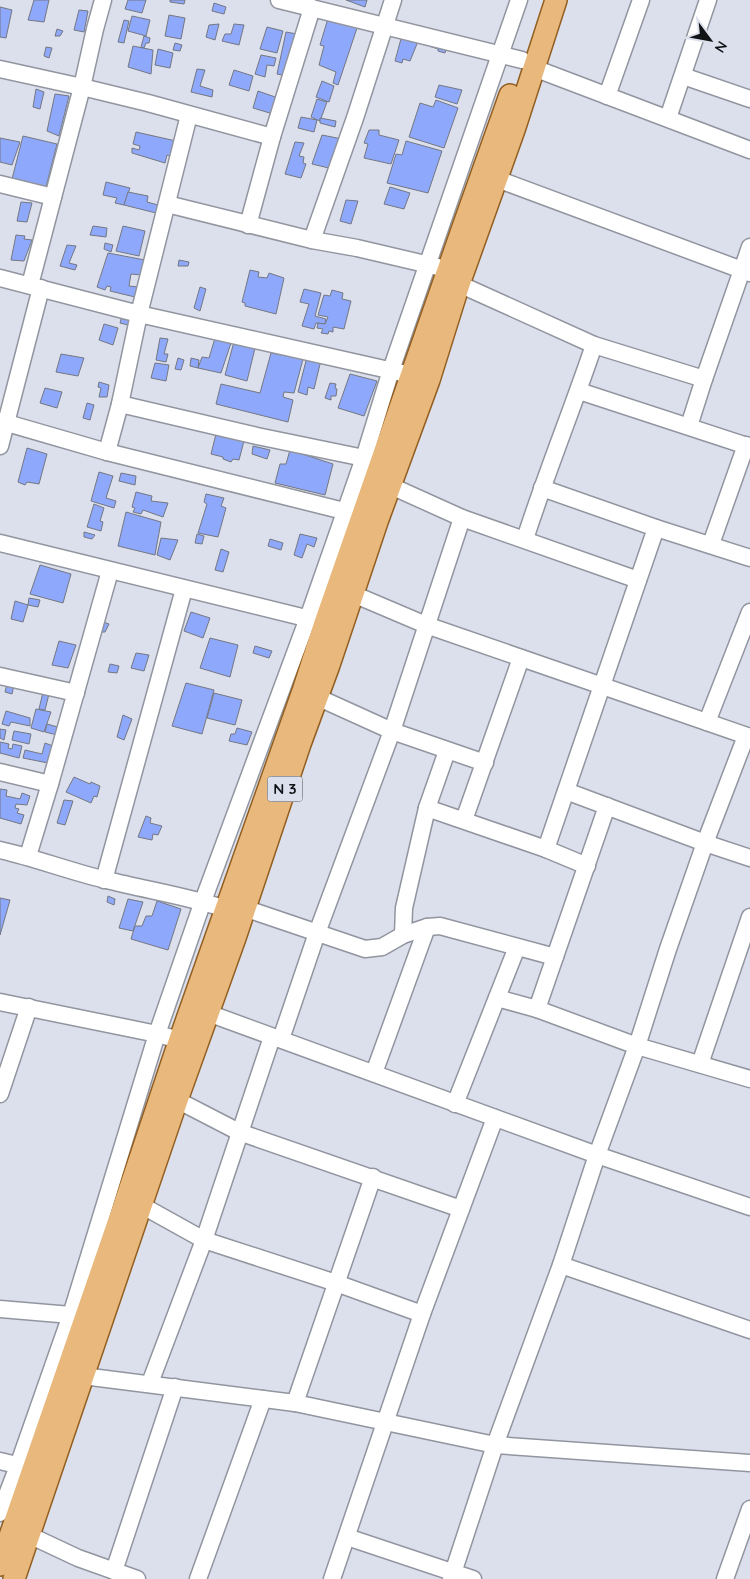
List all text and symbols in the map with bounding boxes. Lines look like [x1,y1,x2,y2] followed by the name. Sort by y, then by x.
[685,15,735,65] north arrow
[711,38,731,56] text: N
[268,776,302,802] road number: N 3

